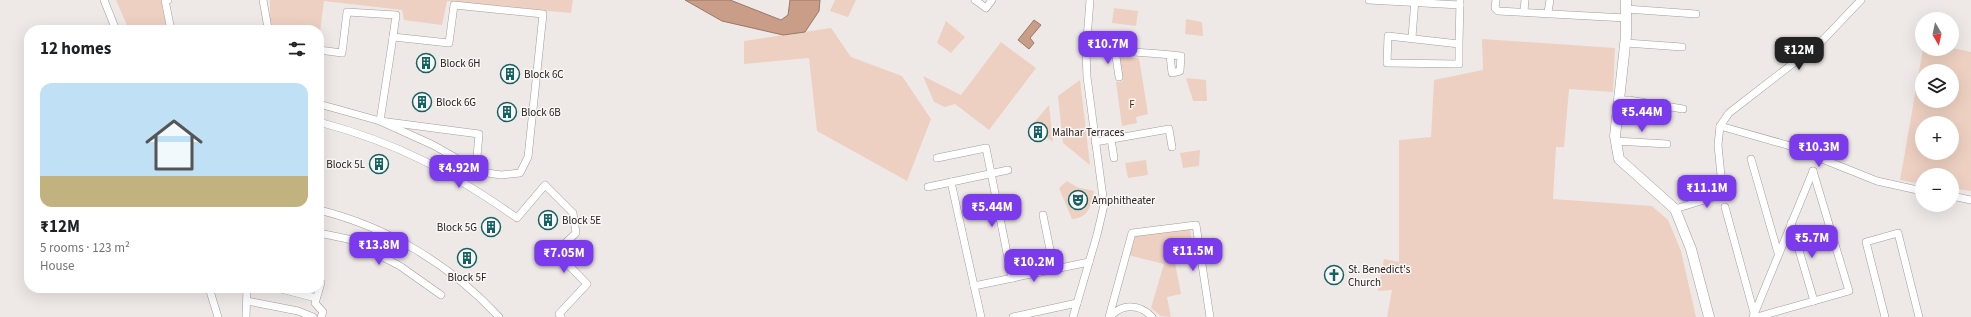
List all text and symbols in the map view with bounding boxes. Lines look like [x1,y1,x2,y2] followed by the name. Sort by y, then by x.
[1915,12,1959,56] north arrow
[1915,12,1959,212] map controls
[1075,31,1141,65] pin: ₹10.7M
[1087,35,1129,53] text: ₹10.7M
[40,37,111,61] text: 12 homes
[1775,37,1823,71] pin: ₹12M
[286,38,308,60] icon: filters
[1784,41,1814,59] text: ₹12M
[415,52,437,74] building icon: Block 6H
[440,56,481,71] place label: Block 6H
[499,63,521,85] building icon: Block 6C
[1915,64,1959,108] button: layers
[524,67,564,82] place label: Block 6C
[411,91,433,113] building icon: Block 6G
[436,95,476,110] place label: Block 6G
[1129,97,1135,112] park label: F
[1609,99,1675,133] pin: ₹5.44M
[496,101,518,123] building icon: Block 6B
[1621,103,1663,121] text: ₹5.44M
[521,105,561,120] place label: Block 6B
[138,109,210,181] icon: home
[1915,116,1959,160] button: +
[1027,121,1049,143] building icon: Malhar Terraces
[1052,125,1125,140] place label: Malhar Terraces
[1786,134,1852,168] pin: ₹10.3M
[1798,138,1840,156] text: ₹10.3M
[368,153,390,175] building icon: Block 5L
[426,155,492,189] pin: ₹4.92M
[326,157,366,172] place label: Block 5L
[438,159,480,177] text: ₹4.92M
[1915,168,1959,212] button: −
[1674,175,1740,209] pin: ₹11.1M
[1686,179,1728,197] text: ₹11.1M
[1067,189,1089,211] theatre icon: Amphitheater
[1092,193,1155,208] place label: Amphitheater
[959,194,1025,228] pin: ₹5.44M
[971,198,1013,216] text: ₹5.44M
[537,209,559,231] building icon: Block 5E
[562,213,601,228] place label: Block 5E
[40,215,80,239] text: ₹12M
[480,216,502,238] building icon: Block 5G
[437,220,477,235] place label: Block 5G
[1784,225,1840,259] pin: ₹5.7M
[1795,229,1829,247] text: ₹5.7M
[346,232,412,266] pin: ₹13.8M
[358,236,400,254] text: ₹13.8M
[1160,238,1226,272] pin: ₹11.5M
[40,239,130,257] text: 5 rooms · 123 m²
[531,240,597,274] pin: ₹7.05M
[1172,242,1214,260] text: ₹11.5M
[543,244,585,262] text: ₹7.05M
[456,247,478,269] building icon: Block 5F
[1001,249,1067,283] pin: ₹10.2M
[1013,253,1055,271] text: ₹10.2M
[40,257,75,275] text: House
[1348,262,1411,290] place label: St. Benedict's Church
[1323,264,1345,286] church icon: St. Benedict's Church
[448,270,487,285] place label: Block 5F

